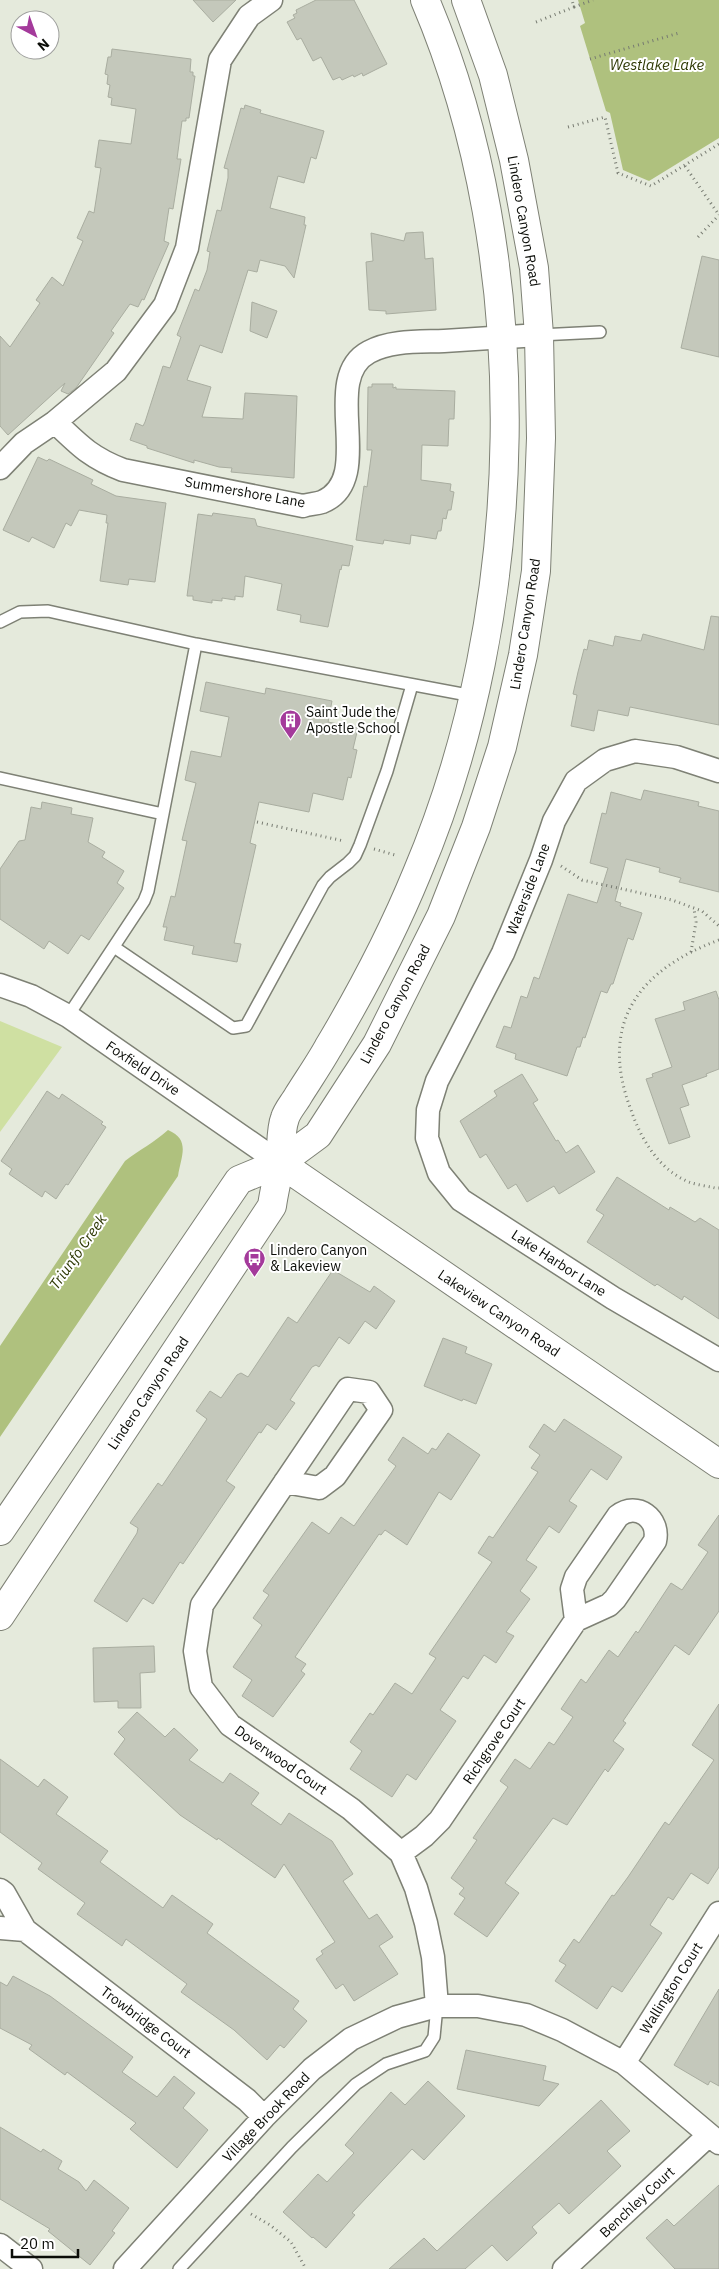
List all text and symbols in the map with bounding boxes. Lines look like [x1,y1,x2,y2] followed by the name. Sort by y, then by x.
[10,10,60,60] north arrow
[34,35,53,55] text: N
[610,55,704,74] water label: Westlake Lake
[504,154,544,288] street label: Lindero Canyon Road
[183,473,307,512] street label: Summershore Lane
[506,557,544,691] street label: Lindero Canyon Road
[306,703,400,737] place label: Saint Jude the Apostle School
[278,708,302,739] building icon: Saint Jude the Apostle School
[502,840,554,938] street label: Waterside Lane
[356,941,434,1067] street label: Lindero Canyon Road
[102,1037,184,1100] street label: Foxfield Drive
[45,1210,111,1293] water label: Triunfo Creek
[508,1226,610,1301] street label: Lake Harbor Lane
[270,1241,367,1275] place label: Lindero Canyon & Lakeview
[242,1246,266,1277] bus stop icon: Lindero Canyon & Lakeview
[434,1265,564,1361] street label: Lakeview Canyon Road
[103,1333,193,1453] street label: Lindero Canyon Road
[459,1694,529,1787] street label: Richgrove Court
[231,1721,331,1799] street label: Doverwood Court
[636,1939,706,2037] street label: Wallington Court
[97,1982,195,2062] street label: Trowbridge Court
[219,2068,313,2166] street label: Village Brook Road
[596,2163,678,2241] street label: Benchley Court
[12,2226,79,2258] scale bar
[20,2234,55,2253] text: 20 m

